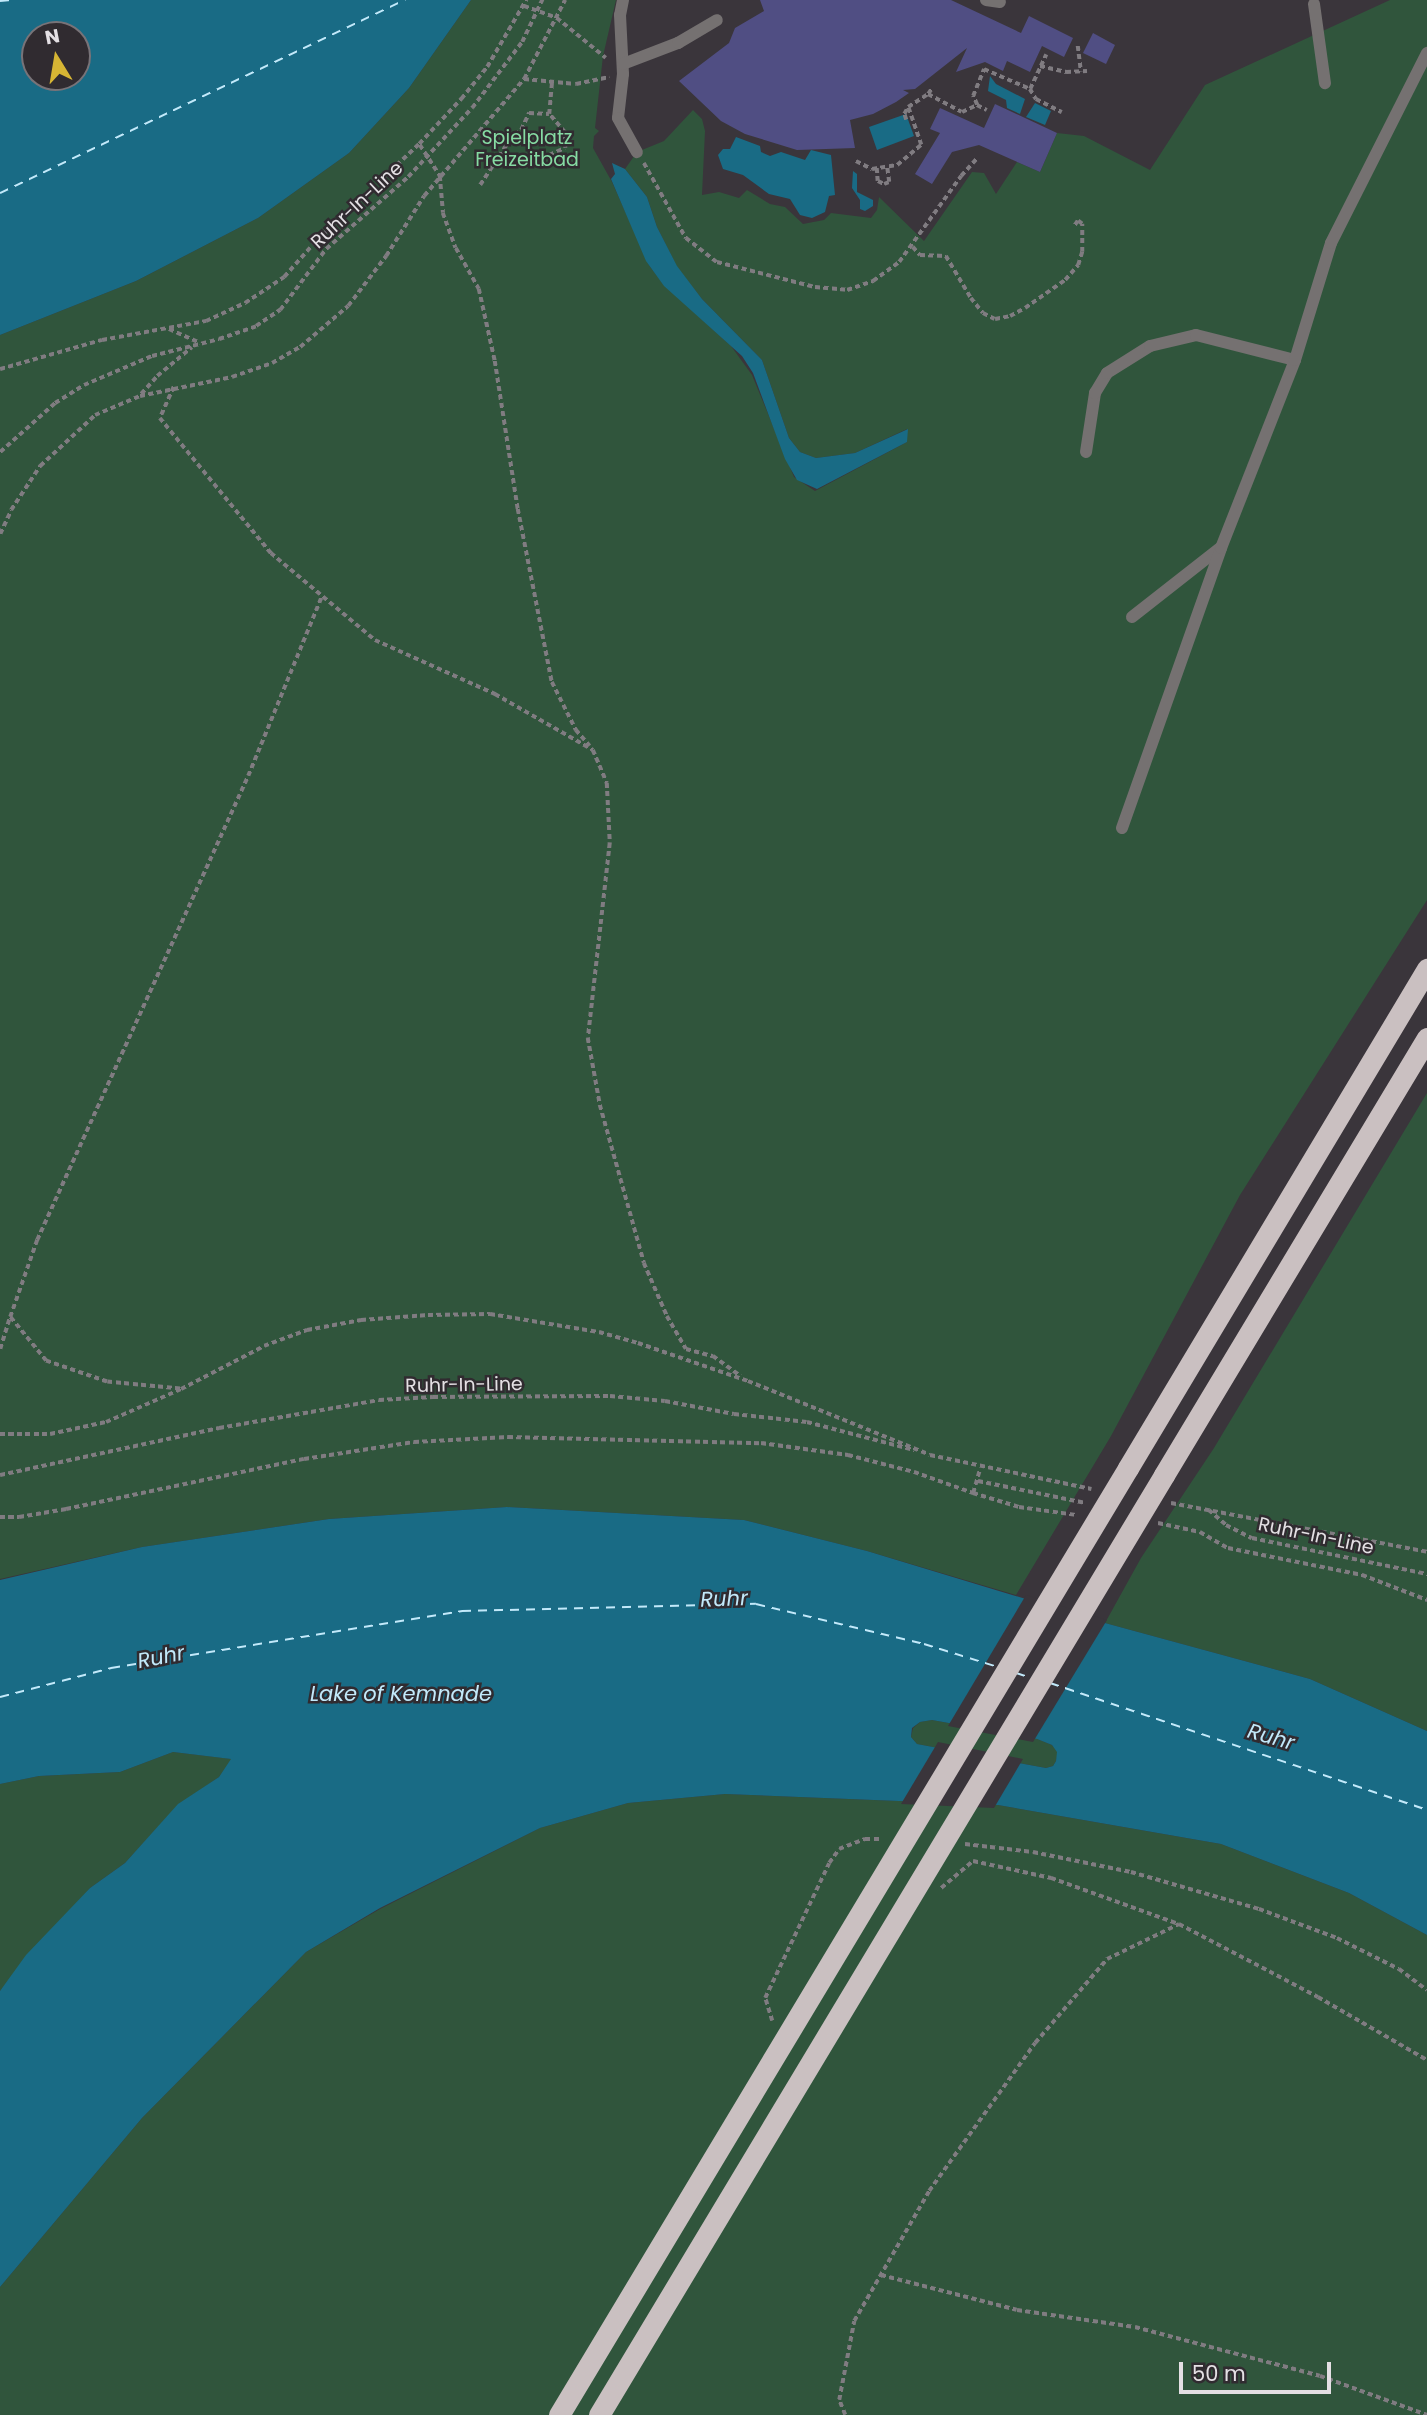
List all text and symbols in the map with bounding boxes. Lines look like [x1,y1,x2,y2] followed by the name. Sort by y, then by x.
[21,21,91,91] north arrow
[43,22,62,51] text: N
[475,127,579,171] park label: Spielplatz Freizeitbad
[306,157,408,253] street label: Ruhr-In-Line
[405,1373,523,1397] street label: Ruhr-In-Line
[1256,1513,1376,1559] street label: Ruhr-In-Line
[700,1586,748,1612] water label: Ruhr
[135,1640,187,1674] water label: Ruhr
[310,1681,492,1707] water label: Lake of Kemnade
[1245,1718,1297,1756] water label: Ruhr
[1182,2348,1334,2392] scale bar
[1192,2359,1246,2388] text: 50 m

